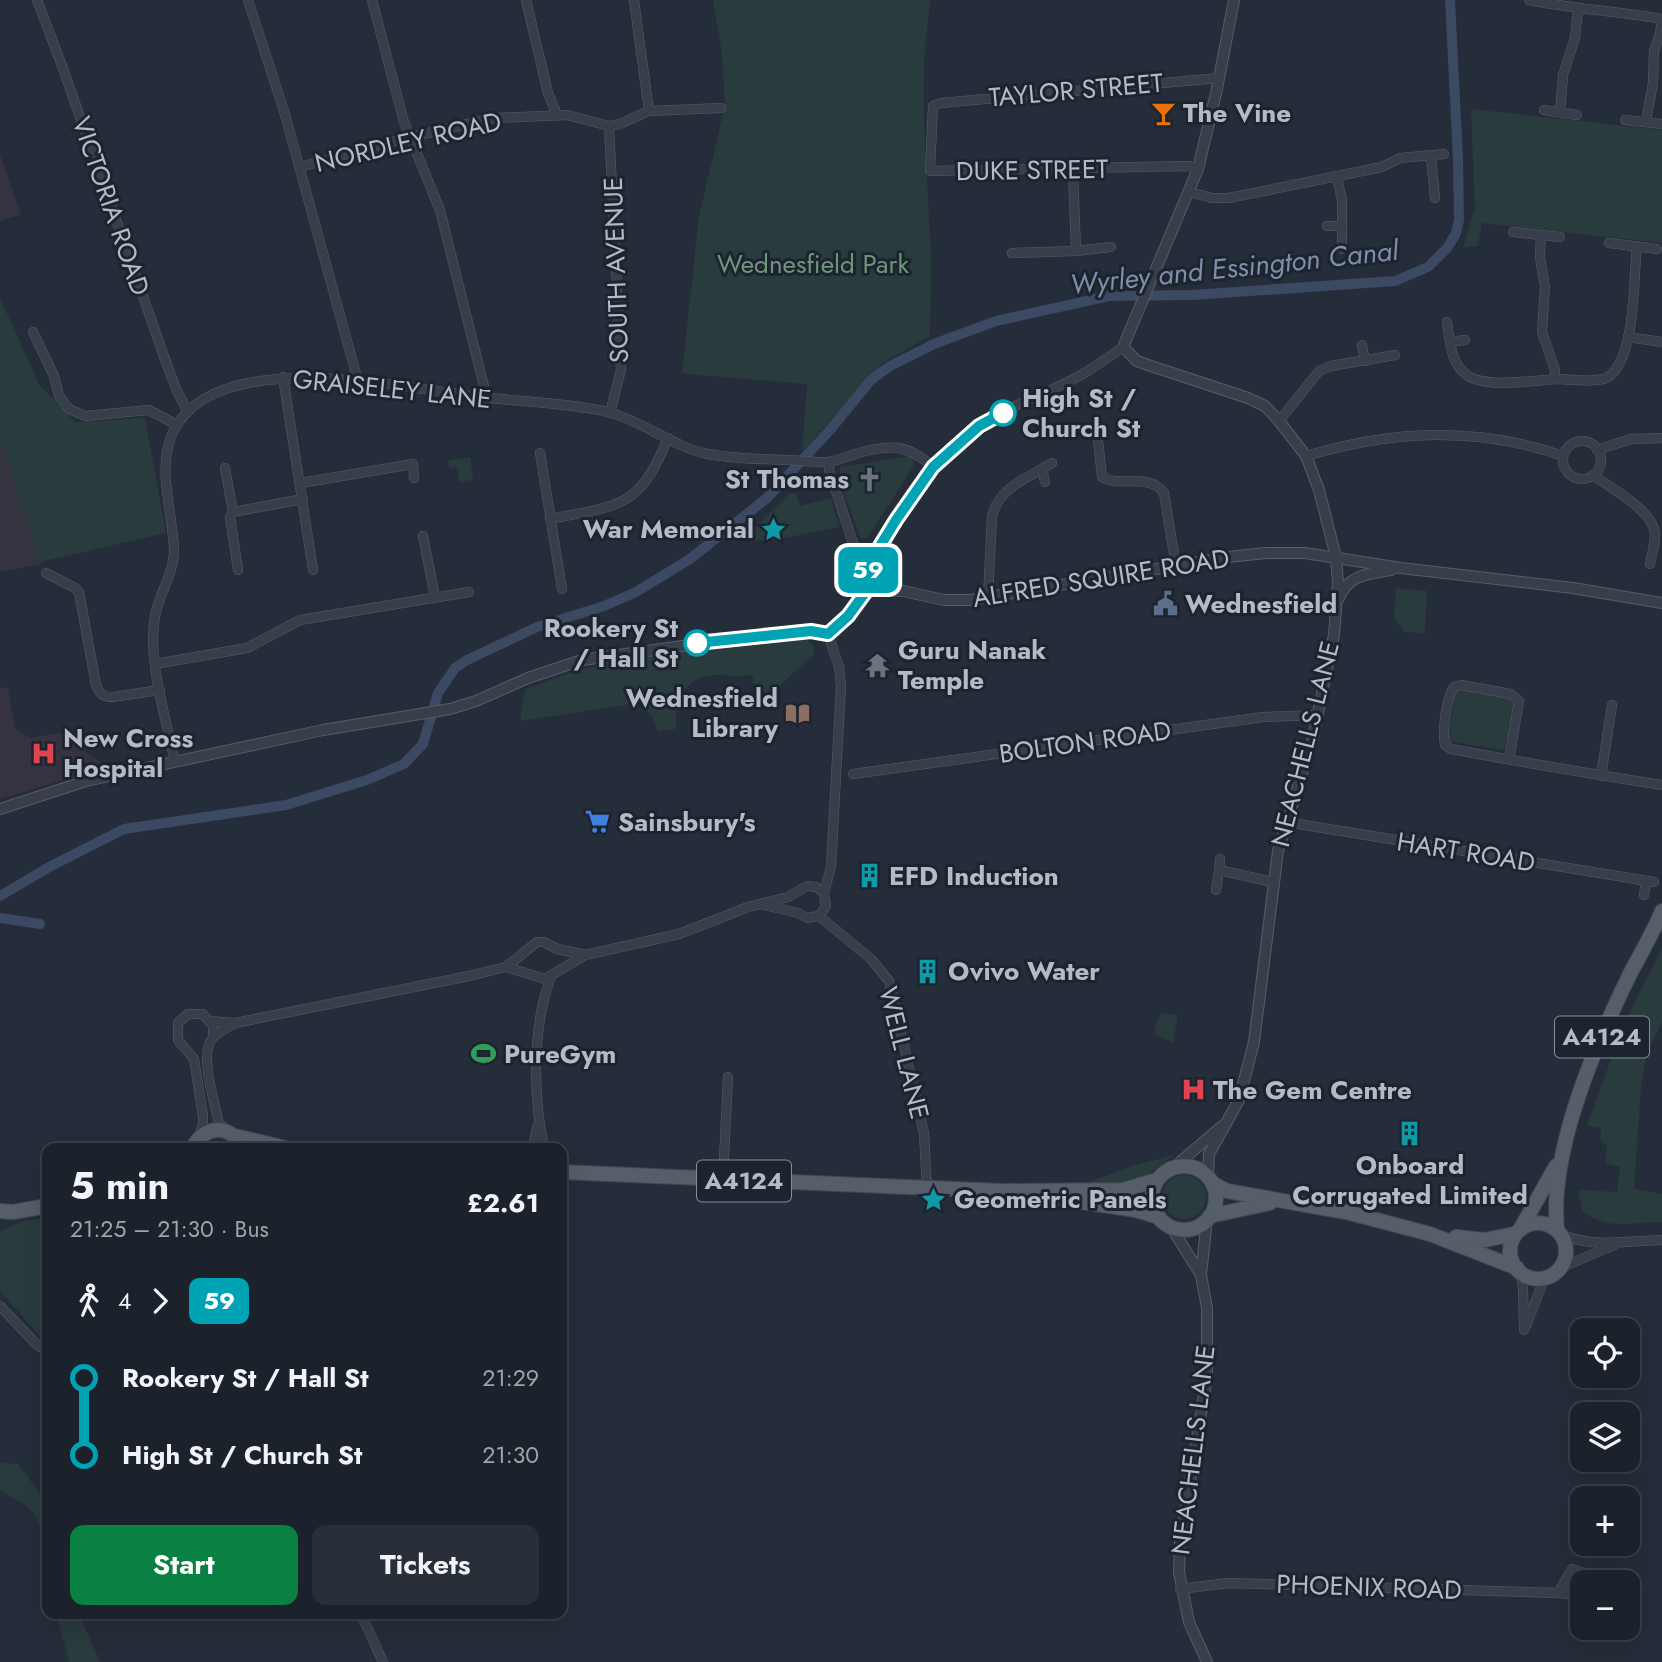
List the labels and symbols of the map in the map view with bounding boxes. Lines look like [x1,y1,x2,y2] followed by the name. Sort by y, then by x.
[987,63,1165,117] street label: TAYLOR STREET
[1183,94,1291,132] place label: The Vine
[1149,99,1177,127] bar icon: The Vine
[311,102,505,182] street label: NORDLEY ROAD
[63,111,159,301] street label: VICTORIA ROAD
[956,150,1108,190] street label: DUKE STREET
[594,176,638,364] street label: SOUTH AVENUE
[1068,230,1402,305] water label: Wyrley and Essington Canal
[717,245,910,283] park label: Wednesfield Park
[291,360,493,418] street label: GRAISELEY LANE
[1022,379,1141,447] place label: High St / Church St
[990,400,1016,426] marker: High St / Church St
[725,460,849,498] place label: St Thomas
[855,465,883,493] church icon: St Thomas
[583,510,754,548] place label: War Memorial
[760,515,788,543] place icon: War Memorial
[970,539,1232,617] street label: ALFRED SQUIRE ROAD
[836,547,900,593] line badge: 59
[1185,585,1337,623] place label: Wednesfield
[1151,590,1179,618] public building icon: Wednesfield
[544,609,679,677] place label: Rookery St / Hall St
[684,630,710,656] marker: Rookery St / Hall St
[898,631,1046,699] place label: Guru Nanak Temple
[1261,637,1349,851] street label: NEACHELLS LANE
[864,651,892,679] temple icon: Guru Nanak Temple
[626,679,778,747] place label: Wednesfield Library
[784,699,812,727] library icon: Wednesfield Library
[997,711,1173,773] street label: BOLTON ROAD
[63,719,193,787] place label: New Cross Hospital
[29,739,57,767] hospital icon: New Cross Hospital
[618,803,756,841] place label: Sainsbury's
[584,808,612,836] supermarket icon: Sainsbury's
[1394,822,1538,882] street label: HART ROAD
[889,857,1059,895] place label: EFD Induction
[855,862,883,890] building icon: EFD Induction
[948,952,1100,990] place label: Ovivo Water
[914,957,942,985] building icon: Ovivo Water
[869,983,939,1123] street label: WELL LANE
[1555,1016,1649,1058] road number: A4124
[504,1035,616,1073] place label: PureGym
[470,1040,498,1068] sports icon: PureGym
[1213,1071,1412,1109] place label: The Gem Centre
[1179,1076,1207,1104] hospital icon: The Gem Centre
[1396,1119,1424,1147] building icon: Onboard Corrugated Limited
[1292,1146,1528,1214] place label: Onboard Corrugated Limited
[697,1161,791,1202] road number: A4124
[954,1180,1167,1218] place label: Geometric Panels
[920,1185,948,1213] place icon: Geometric Panels
[1161,1343,1225,1557] street label: NEACHELLS LANE
[1276,1565,1462,1609] street label: PHOENIX ROAD

